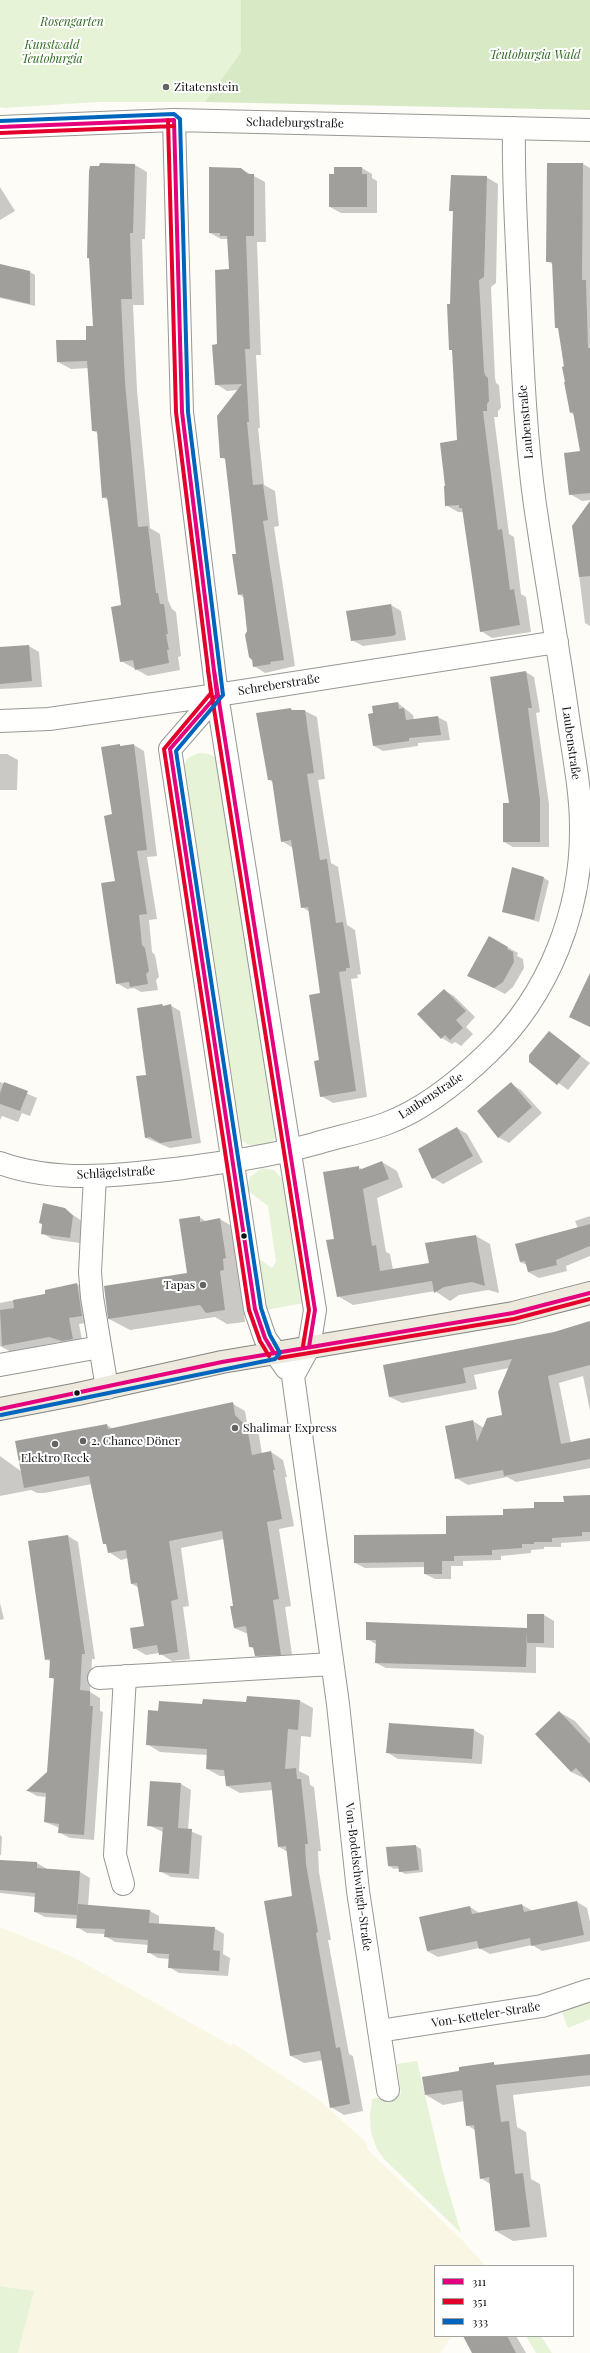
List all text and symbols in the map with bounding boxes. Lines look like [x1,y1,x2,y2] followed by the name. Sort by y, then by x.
[40,15,104,29] park label: Rosengarten
[21,38,83,66] park label: Kunstwald Teutoburgia
[490,48,580,62] park label: Teutoburgia Wald
[174,80,239,94] place label: Zitatenstein
[161,82,171,92] marker: Zitatenstein
[246,115,344,131] street label: Schadeburgstraße
[516,385,536,459] street label: Laubenstraße
[237,671,321,699] street label: Schreberstraße
[559,705,583,781] street label: Laubenstraße
[396,1070,466,1122] street label: Laubenstraße
[76,1164,156,1182] street label: Schlägelstraße
[239,1231,249,1241] unlabelled marker
[163,1278,195,1292] place label: Tapas
[198,1280,208,1290] marker: Tapas
[72,1388,82,1398] unlabelled marker
[243,1421,337,1435] place label: Shalimar Express
[230,1423,240,1433] marker: Shalimar Express
[91,1434,180,1448] place label: 2. Chance Döner
[78,1436,88,1446] marker: 2. Chance Döner
[50,1439,60,1449] marker: Elektro Reck
[21,1451,89,1465] place label: Elektro Reck
[342,1802,374,1952] street label: Von-Bodelschwingh-Straße
[431,1999,541,2031] street label: Von-Ketteler-Straße
[434,2265,574,2337] legend
[472,2273,486,2289] text: 311
[472,2293,487,2309] text: 351
[472,2313,488,2329] text: 333

